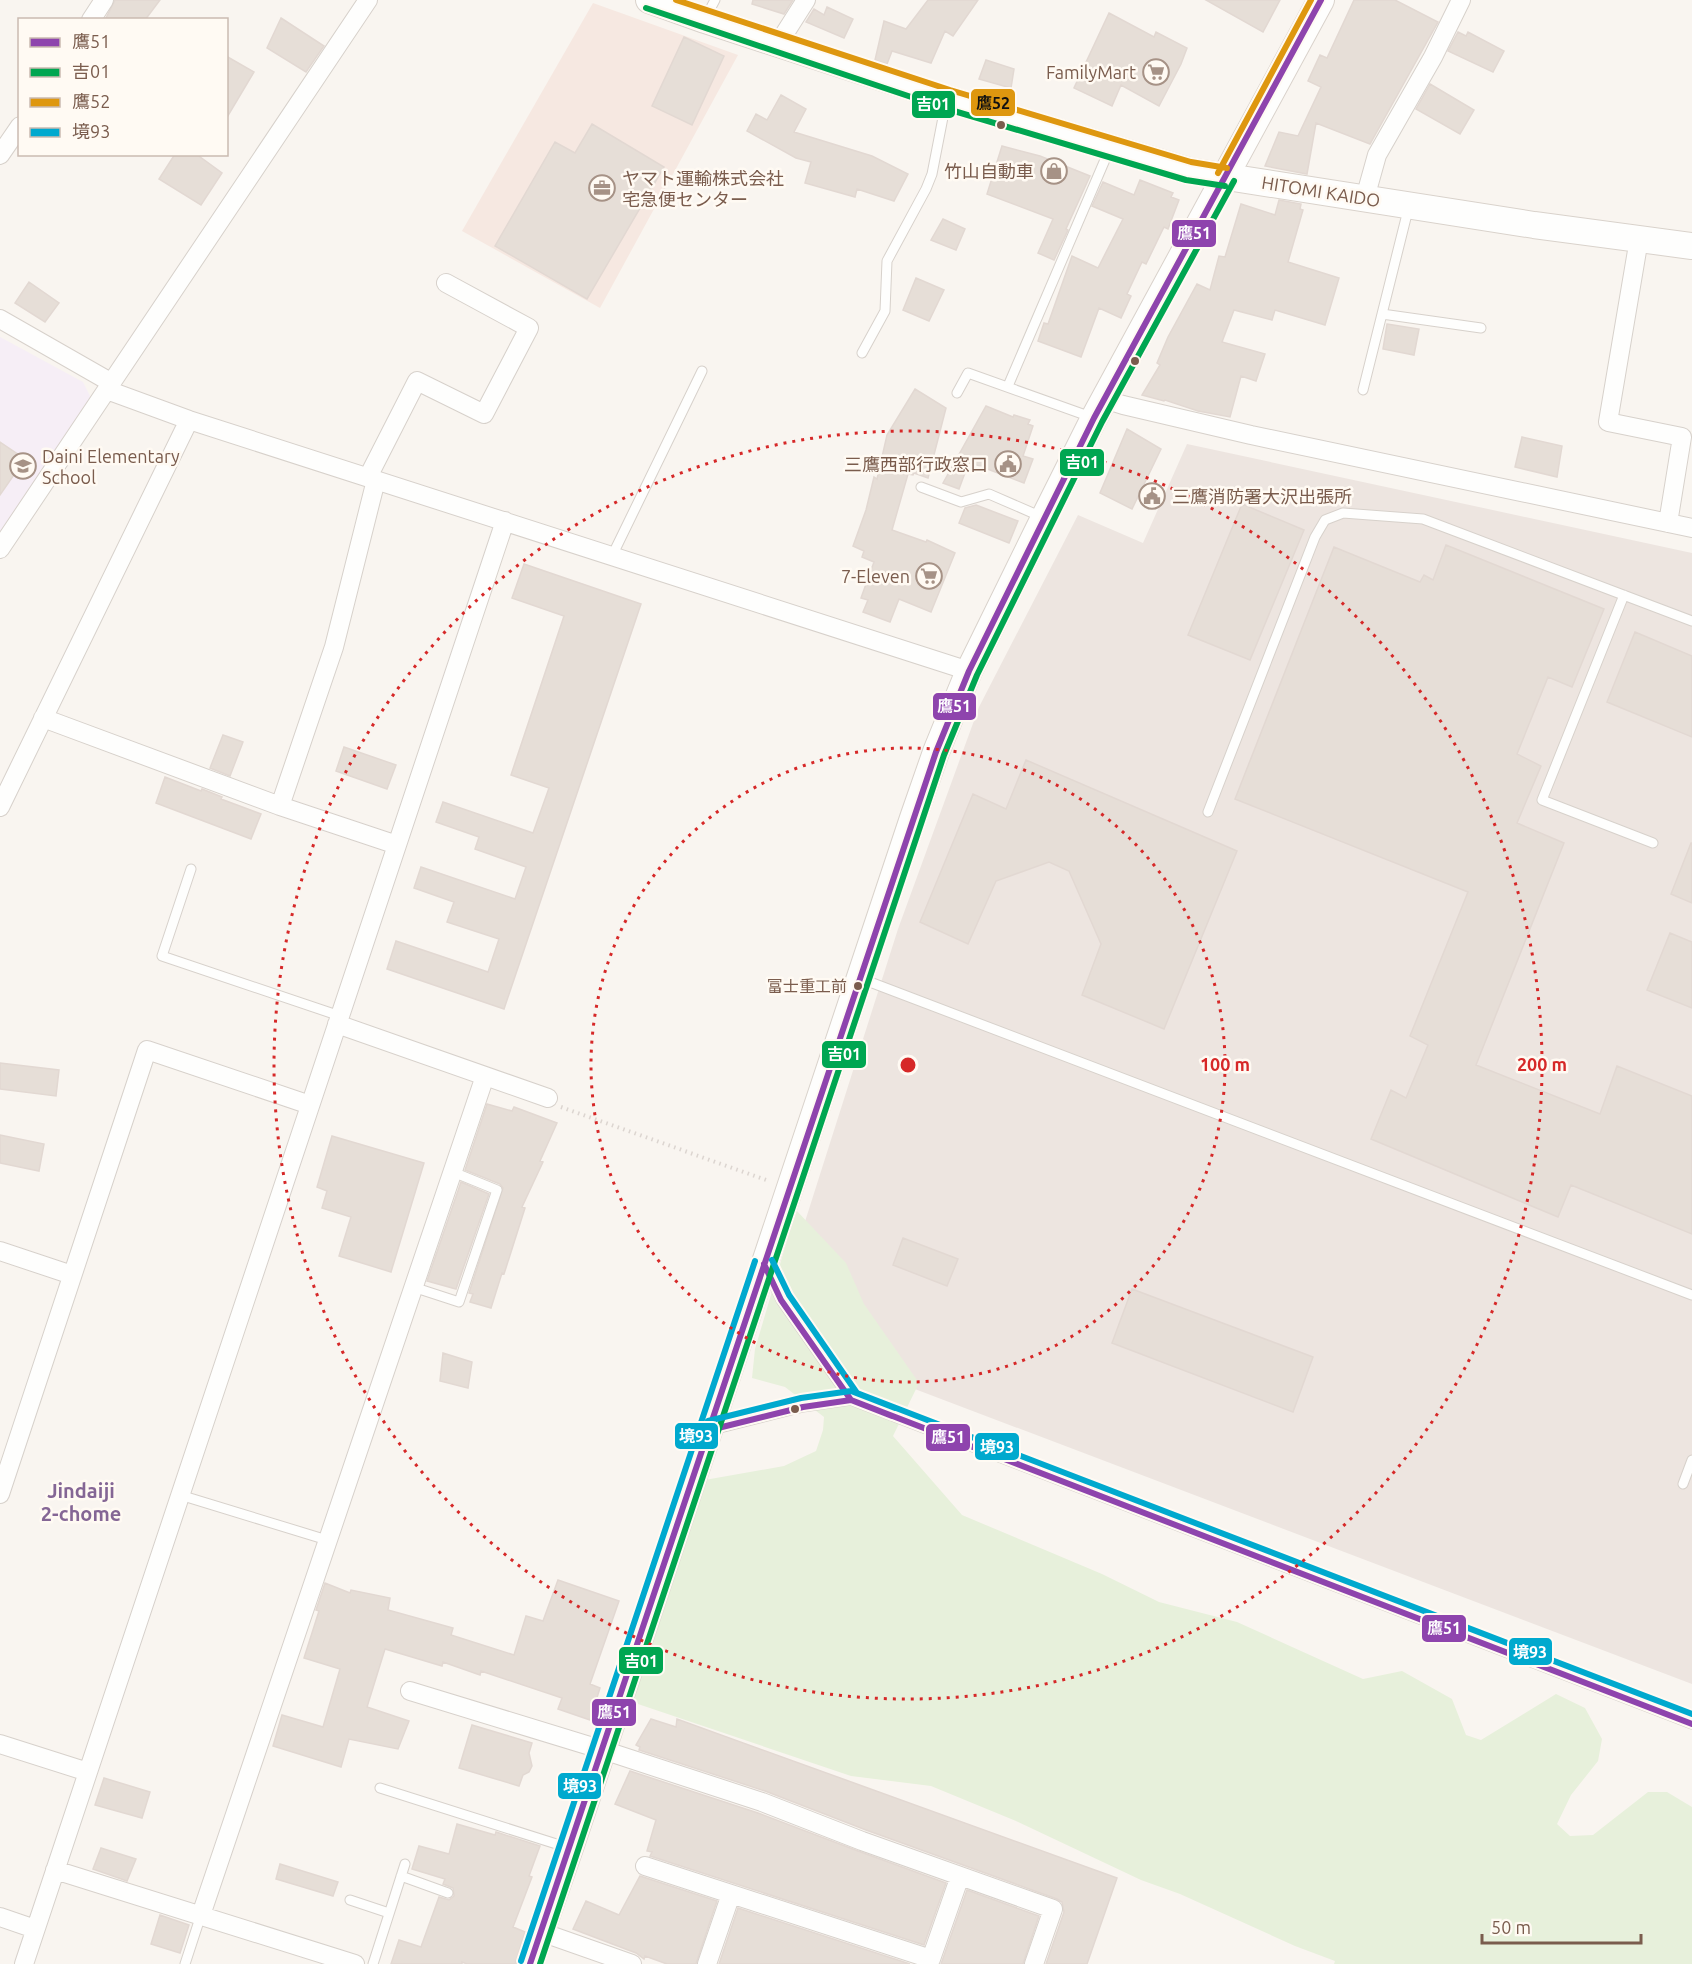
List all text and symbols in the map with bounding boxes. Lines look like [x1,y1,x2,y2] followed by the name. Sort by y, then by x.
[18,18,228,156] legend
[72,31,110,51] text: 鷹51
[1141,57,1171,87] supermarket icon: FamilyMart
[72,61,110,81] text: 吉01
[1046,62,1136,82] place label: FamilyMart
[970,88,1016,117] line badge: 鷹52
[911,90,956,119] line badge: 吉01
[72,91,110,111] text: 鷹52
[976,94,1010,112] text: 鷹52
[916,95,950,113] text: 吉01
[995,119,1007,131] unlabelled marker
[72,121,110,141] text: 境93
[1039,156,1069,186] shop icon: 竹山自動車
[944,161,1034,181] place label: 竹山自動車
[622,168,784,209] place label: ヤマト運輸株式会社 宅急便センター
[1260,172,1382,210] street label: HITOMI KAIDO
[587,173,617,203] office icon: ヤマト運輸株式会社 宅急便センター
[1171,219,1217,248] line badge: 鷹51
[1177,224,1211,242] text: 鷹51
[1129,355,1141,367] unlabelled marker
[42,446,180,487] place label: Daini Elementary School
[1059,448,1105,477] line badge: 吉01
[993,449,1023,479] public building icon: 三鷹西部行政窓口
[8,451,38,481] school or university icon: Daini Elementary School
[1065,453,1099,471] text: 吉01
[844,454,988,474] place label: 三鷹西部行政窓口
[1137,481,1167,511] public building icon: 三鷹消防署大沢出張所
[1172,486,1352,506] place label: 三鷹消防署大沢出張所
[914,561,944,591] supermarket icon: 7-Eleven
[841,566,910,586] place label: 7-Eleven
[932,692,977,721] line badge: 鷹51
[937,697,971,715] text: 鷹51
[767,977,847,995] place label: 富士重工前
[852,980,864,992] marker: 富士重工前
[821,1040,867,1069] line badge: 吉01
[827,1045,861,1063] text: 吉01
[1200,1054,1250,1074] text: 100 m
[1517,1054,1567,1074] text: 200 m
[898,1055,918,1075] centre of rings
[789,1403,801,1415] unlabelled marker
[674,1422,719,1450] line badge: 境93
[925,1423,971,1452] line badge: 鷹51
[679,1427,713,1445] text: 境93
[931,1428,965,1446] text: 鷹51
[974,1432,1020,1461] line badge: 境93
[980,1438,1014,1456] text: 境93
[41,1479,121,1525] district label: Jindaiji 2-chome
[1421,1614,1467,1643] line badge: 鷹51
[1427,1619,1461,1637] text: 鷹51
[1508,1637,1553,1666] line badge: 境93
[1513,1643,1547,1661] text: 境93
[618,1646,664,1675] line badge: 吉01
[624,1652,658,1670] text: 吉01
[591,1698,637,1727] line badge: 鷹51
[597,1703,631,1721] text: 鷹51
[557,1772,602,1800] line badge: 境93
[563,1777,597,1795] text: 境93
[1482,1907,1641,1945] scale bar
[1491,1917,1531,1937] text: 50 m

